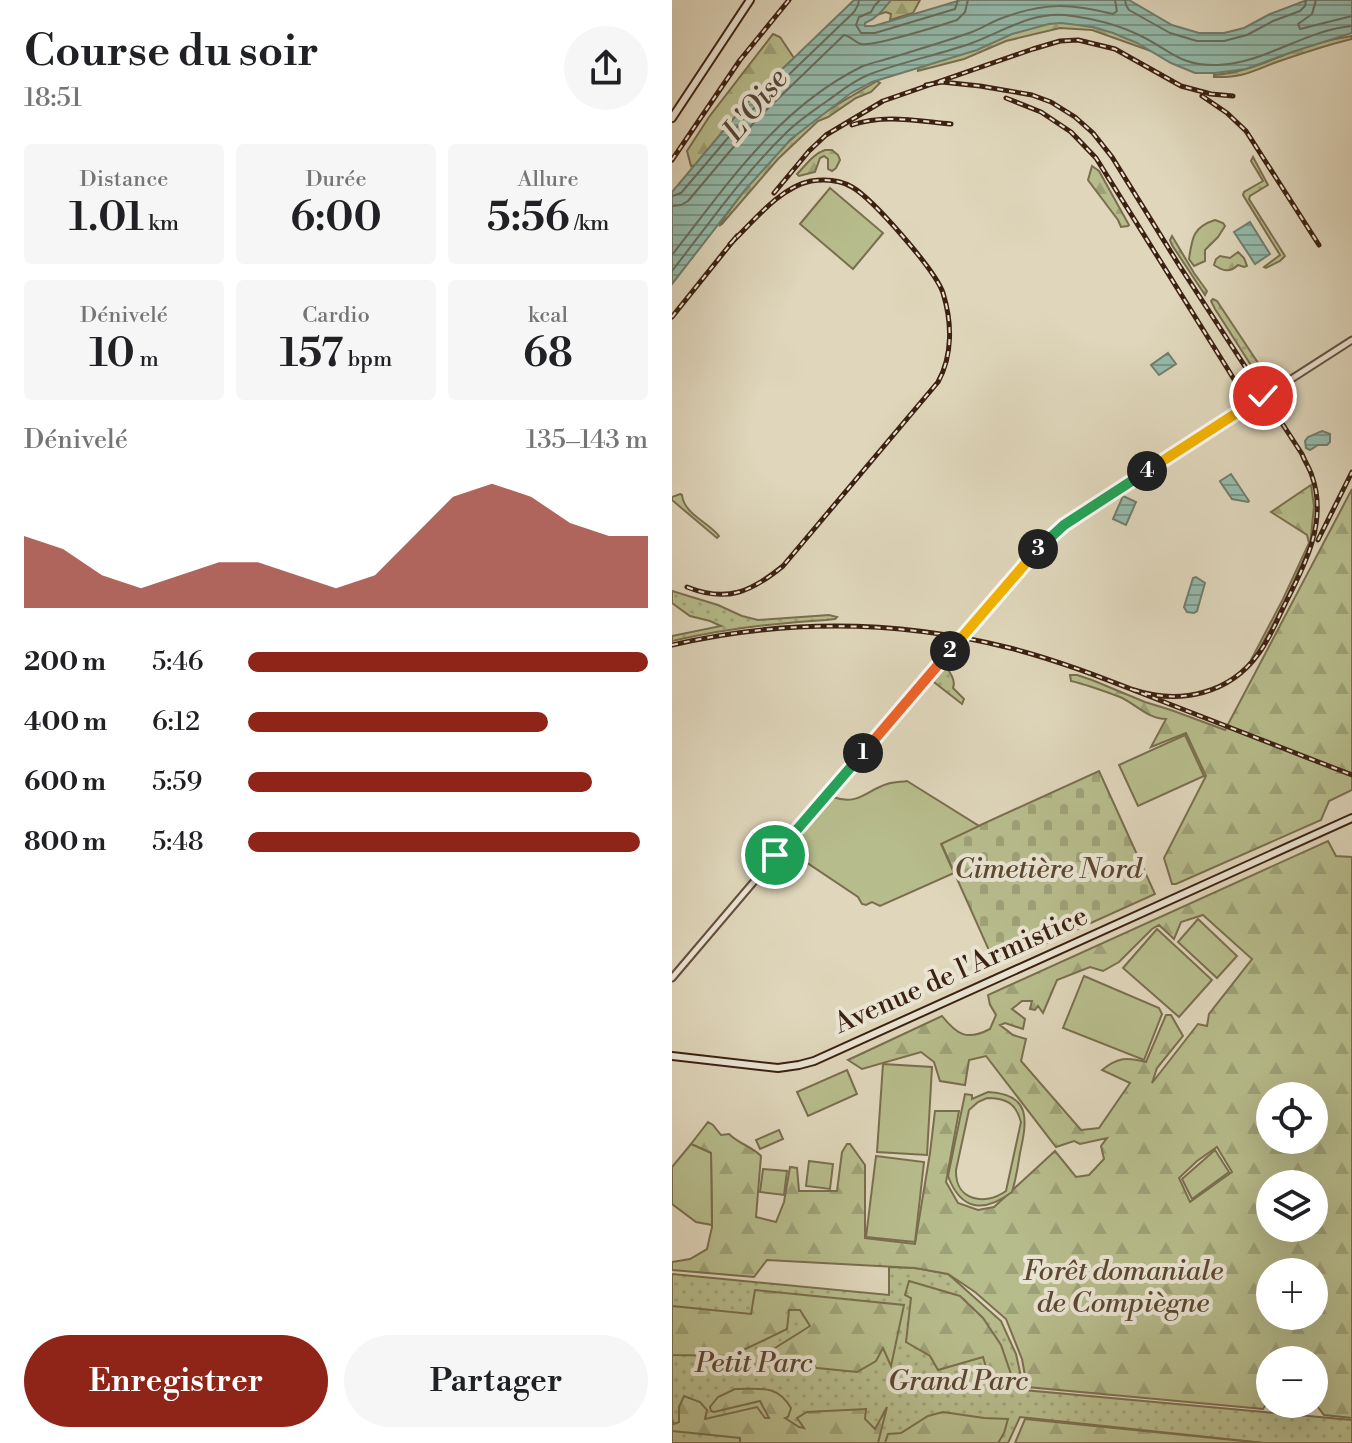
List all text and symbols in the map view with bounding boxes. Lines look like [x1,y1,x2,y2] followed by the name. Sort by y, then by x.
[24,24,319,79] text: Course du soir
[564,26,648,110] button: share
[715,61,797,150] water label: L'Oise
[24,82,82,114] text: 18:51
[80,166,168,193] text: Distance
[305,166,367,193] text: Durée
[517,166,579,193] text: Allure
[69,193,144,243] text: 1.01
[290,193,382,243] text: 6:00
[487,193,570,243] text: 5:56
[144,210,179,237] text: km
[570,210,609,237] text: /km
[80,302,168,329] text: Dénivelé
[302,302,370,329] text: Cardio
[528,302,568,329] text: kcal
[89,329,135,379] text: 10
[280,329,343,379] text: 157
[523,329,573,379] text: 68
[135,346,159,373] text: m
[343,346,392,373] text: bpm
[1229,362,1297,430] pin
[1241,374,1285,418] icon: check
[24,424,128,456] text: Dénivelé
[526,424,648,456] text: 135–143 m
[1127,451,1167,491] pin: 4
[1140,457,1154,484] text: 4
[1018,529,1058,569] pin: 3
[1031,535,1045,562] text: 3
[930,631,970,671] pin: 2
[943,637,957,664] text: 2
[24,646,106,678] text: 200 m
[152,646,203,678] text: 5:46
[24,706,107,738] text: 400 m
[152,706,200,738] text: 6:12
[843,733,883,773] pin: 1
[858,739,868,766] text: 1
[24,766,106,798] text: 600 m
[152,766,202,798] text: 5:59
[741,821,809,889] pin
[24,826,106,858] text: 800 m
[152,826,204,858] text: 5:48
[753,833,797,877] icon: arrive
[954,852,1143,887] park label: Cimetière Nord
[828,898,1093,1042] street label: Avenue de l'Armistice
[1256,1082,1328,1418] map controls
[1256,1082,1328,1154] button: locate
[1256,1170,1328,1242] button: layers
[1023,1254,1223,1321] park label: Forêt domaniale de Compiègne
[1256,1258,1328,1330] button: +
[24,1335,328,1427] button: Enregistrer
[344,1335,648,1427] button: Partager
[694,1346,813,1381] park label: Petit Parc
[1256,1346,1328,1418] button: −
[888,1364,1028,1399] park label: Grand Parc

